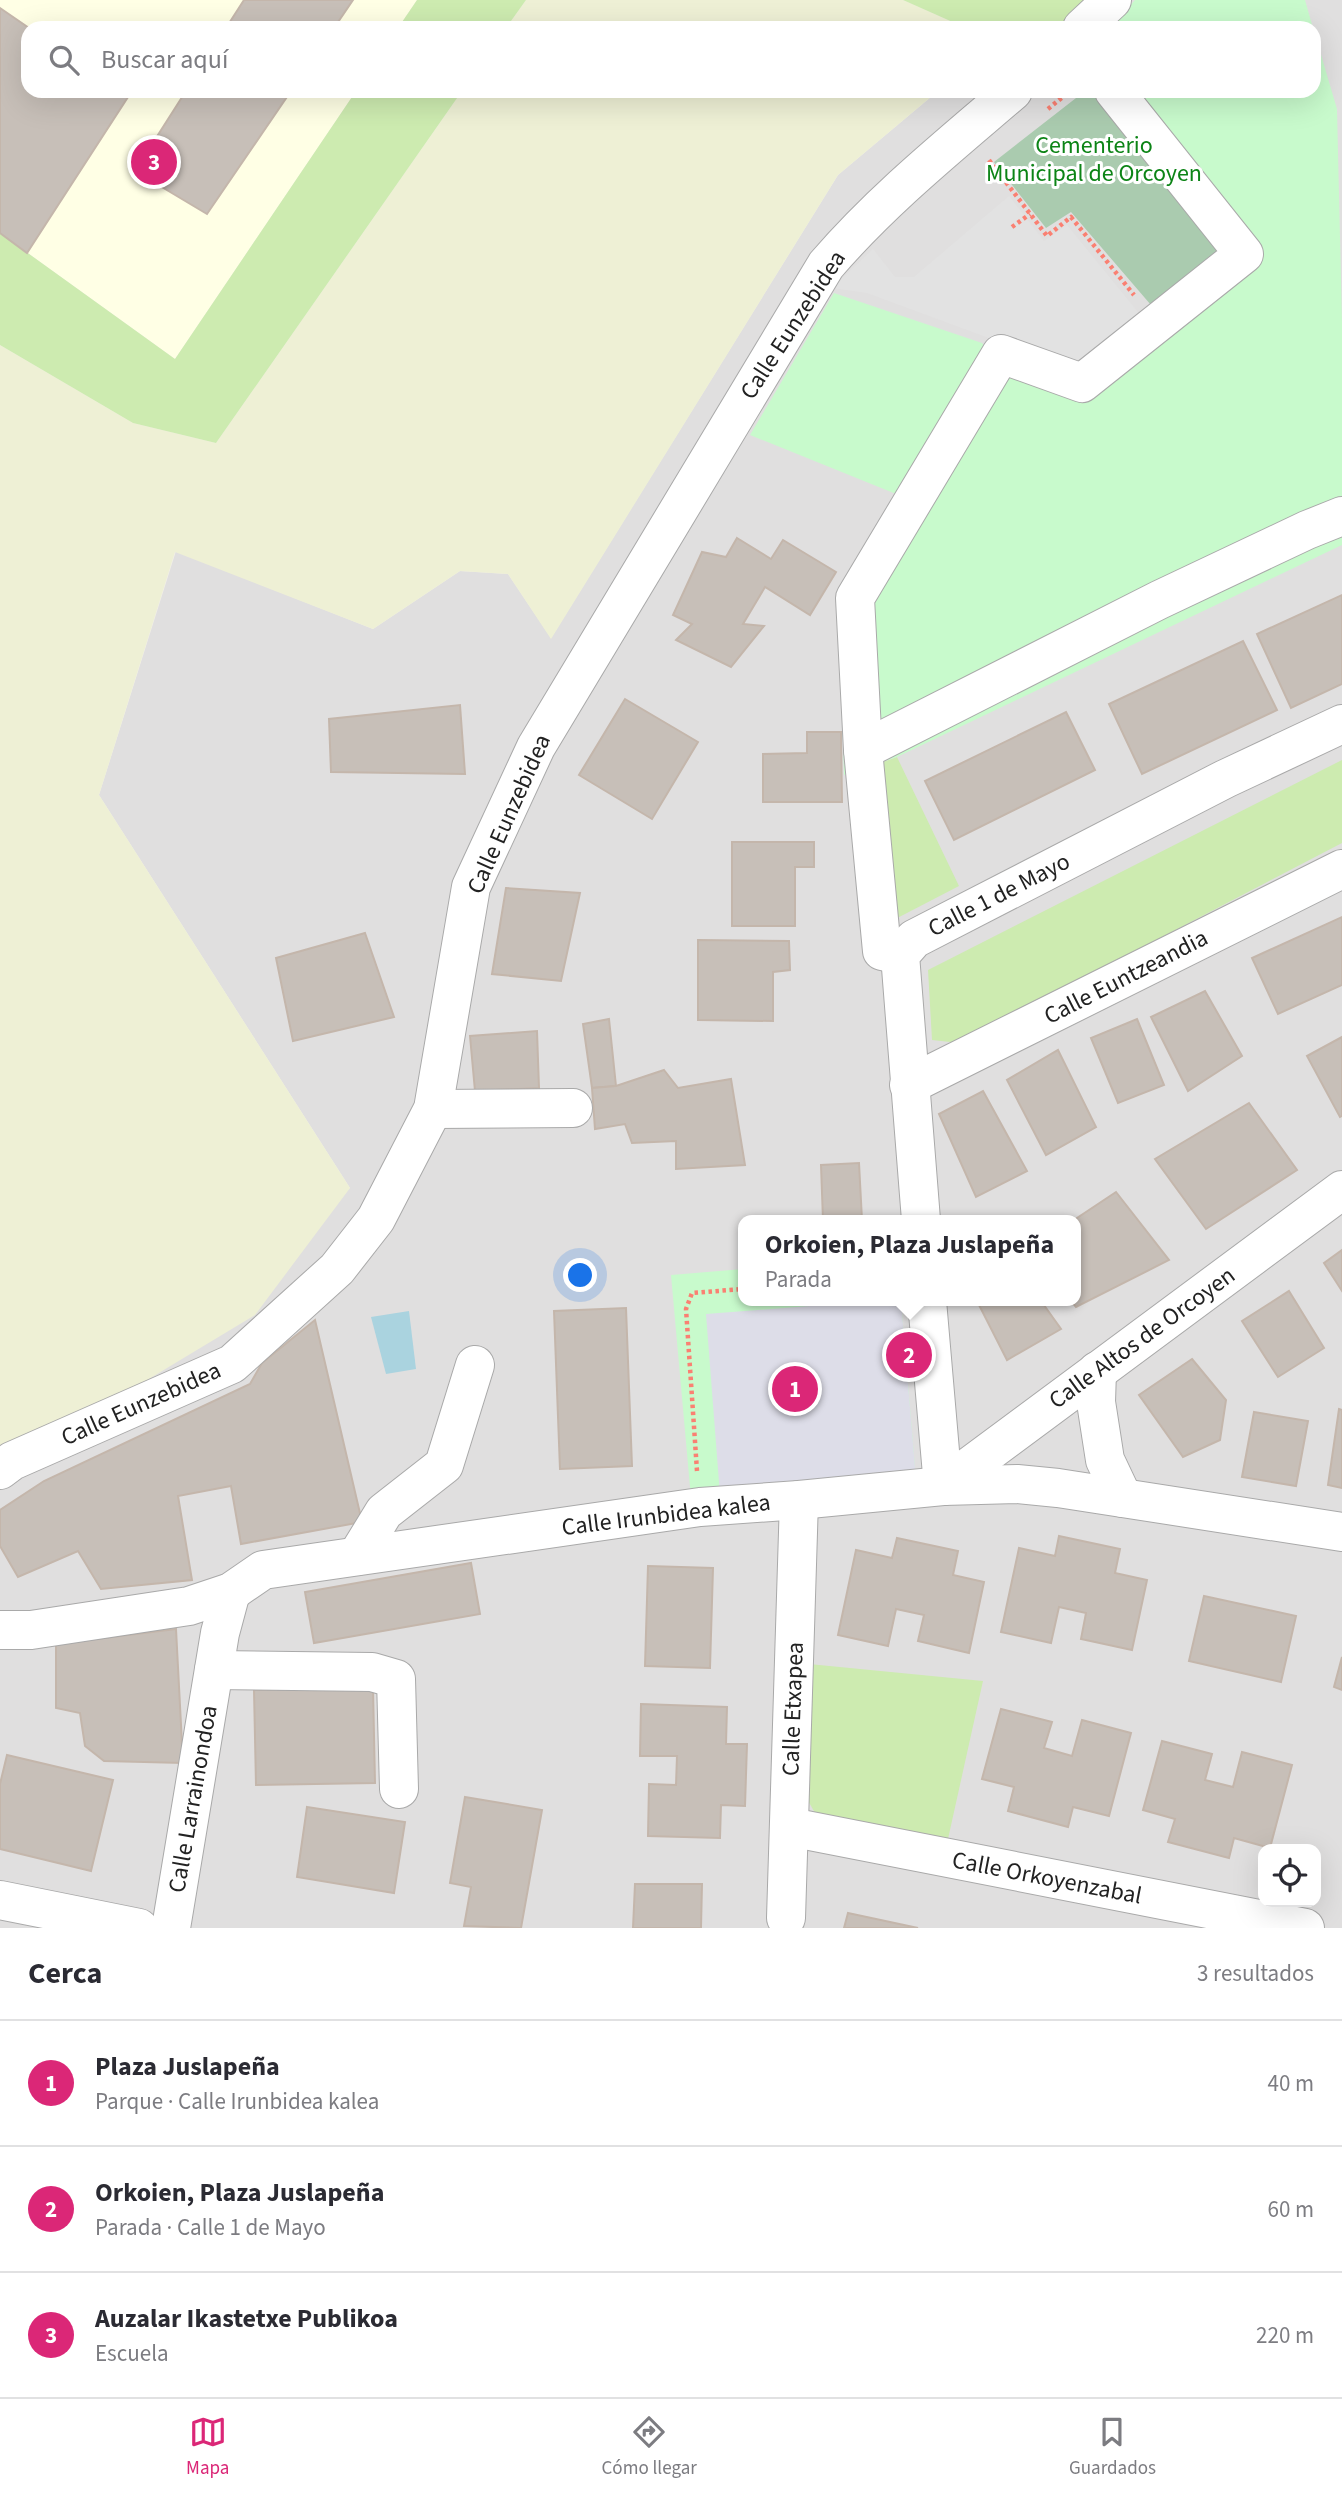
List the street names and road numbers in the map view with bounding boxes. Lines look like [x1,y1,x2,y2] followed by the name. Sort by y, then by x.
[732,244,854,406] street label: Calle Eunzebidea
[458,728,560,900] street label: Calle Eunzebidea
[922,844,1076,946] street label: Calle 1 de Mayo
[1038,921,1214,1033] street label: Calle Euntzeandia
[1041,1258,1243,1418] street label: Calle Altos de Orcoyen
[55,1353,227,1455] street label: Calle Eunzebidea
[560,1485,772,1545] street label: Calle Irunbidea kalea
[773,1641,813,1777] street label: Calle Etxapea
[159,1702,227,1896] street label: Calle Larrainondoa
[949,1842,1145,1914] street label: Calle Orkoyenzabal

